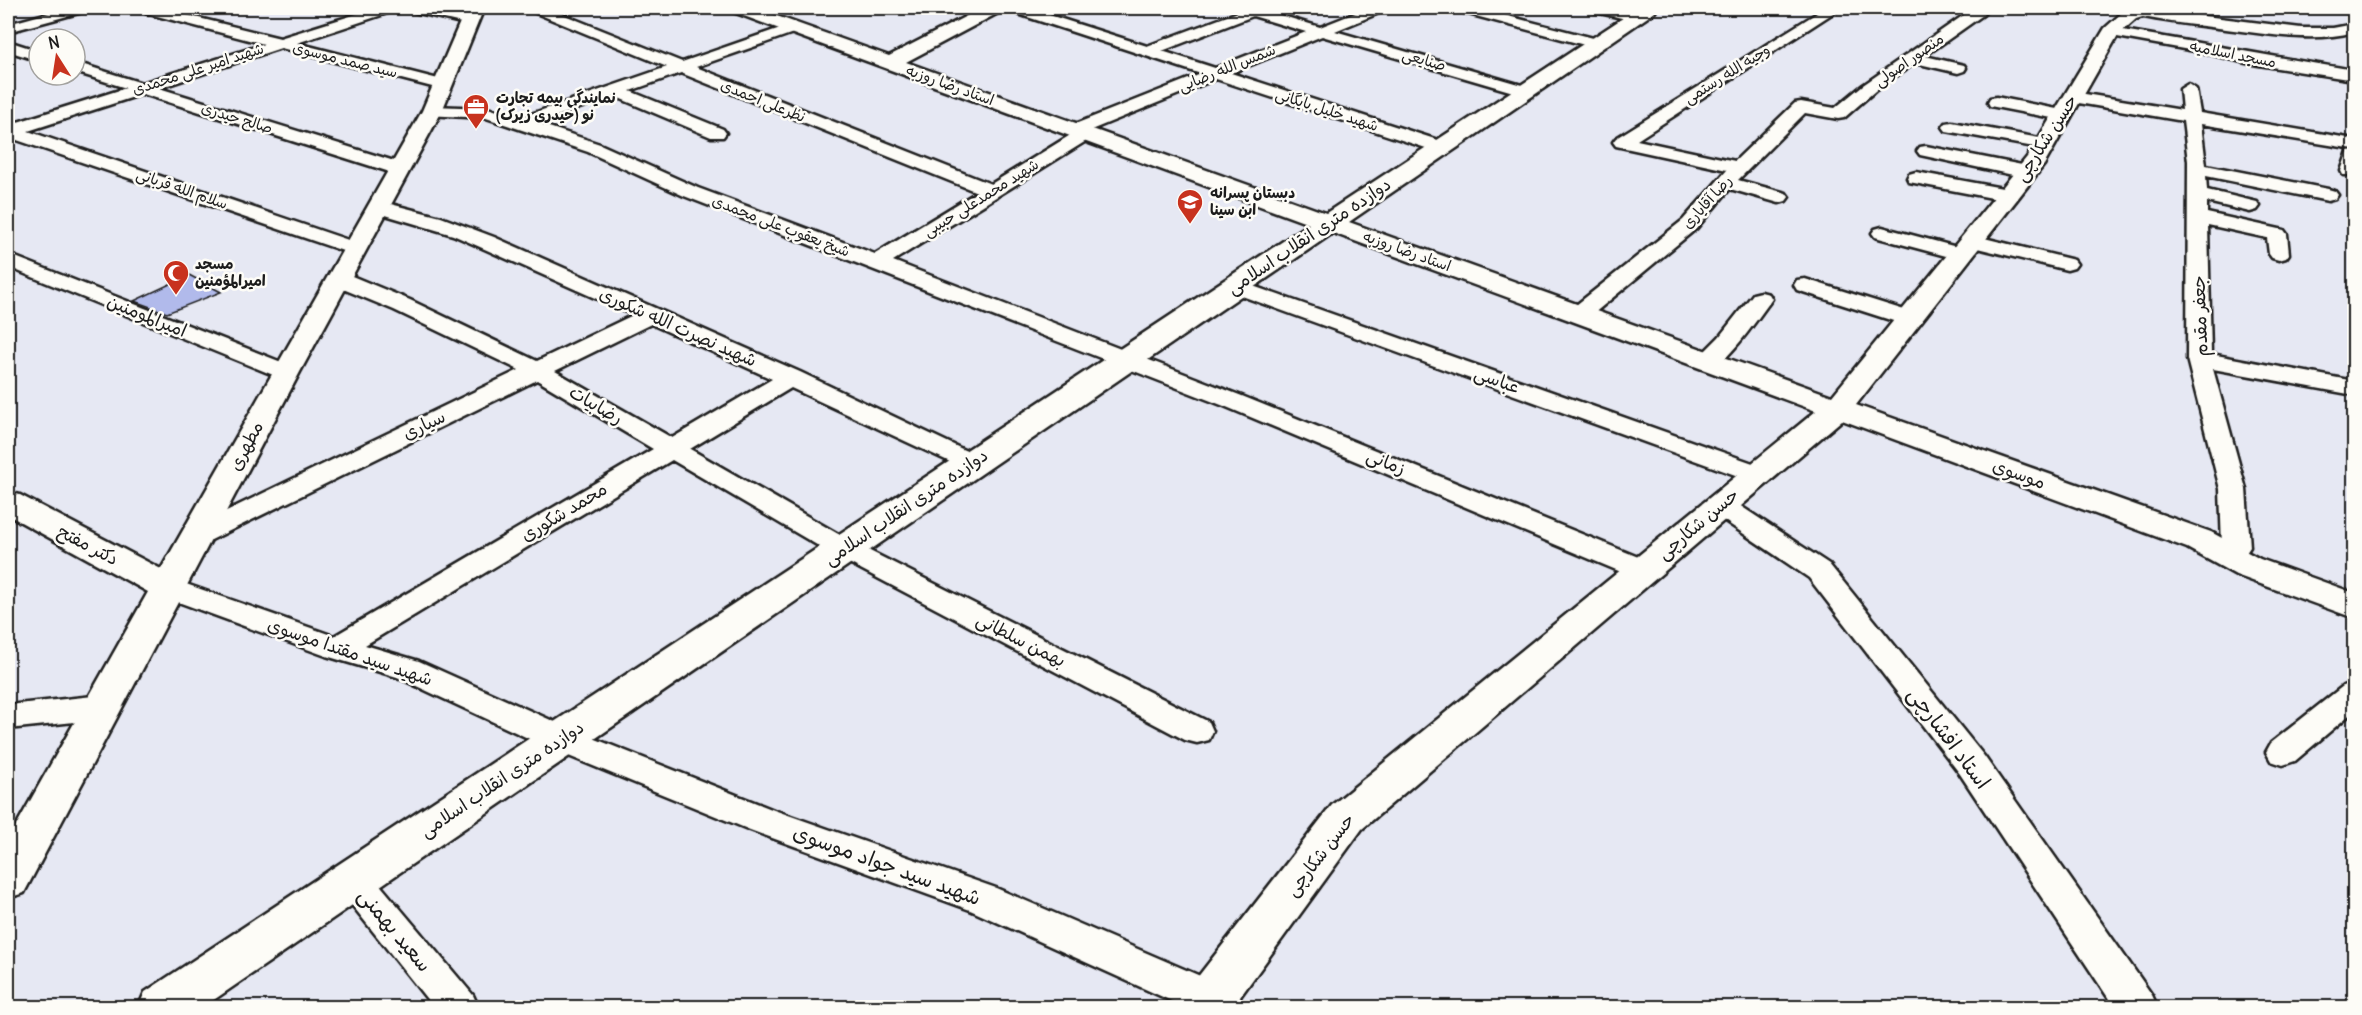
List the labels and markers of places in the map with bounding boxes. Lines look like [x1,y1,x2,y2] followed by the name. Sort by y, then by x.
[496,88,616,125] place label: نمایندگی بیمه تجارت نو (حیدری زیرک)
[461,92,491,130] office icon: نمایندگی بیمه تجارت نو (حیدری زیرک)
[1210,183,1295,219] place label: دبستان پسرانه ابن سینا
[1175,187,1205,225] school or university icon: دبستان پسرانه ابن سینا
[195,254,266,291] place label: مسجد امیرالمؤمنین
[161,258,191,296] mosque icon: مسجد امیرالمؤمنین

